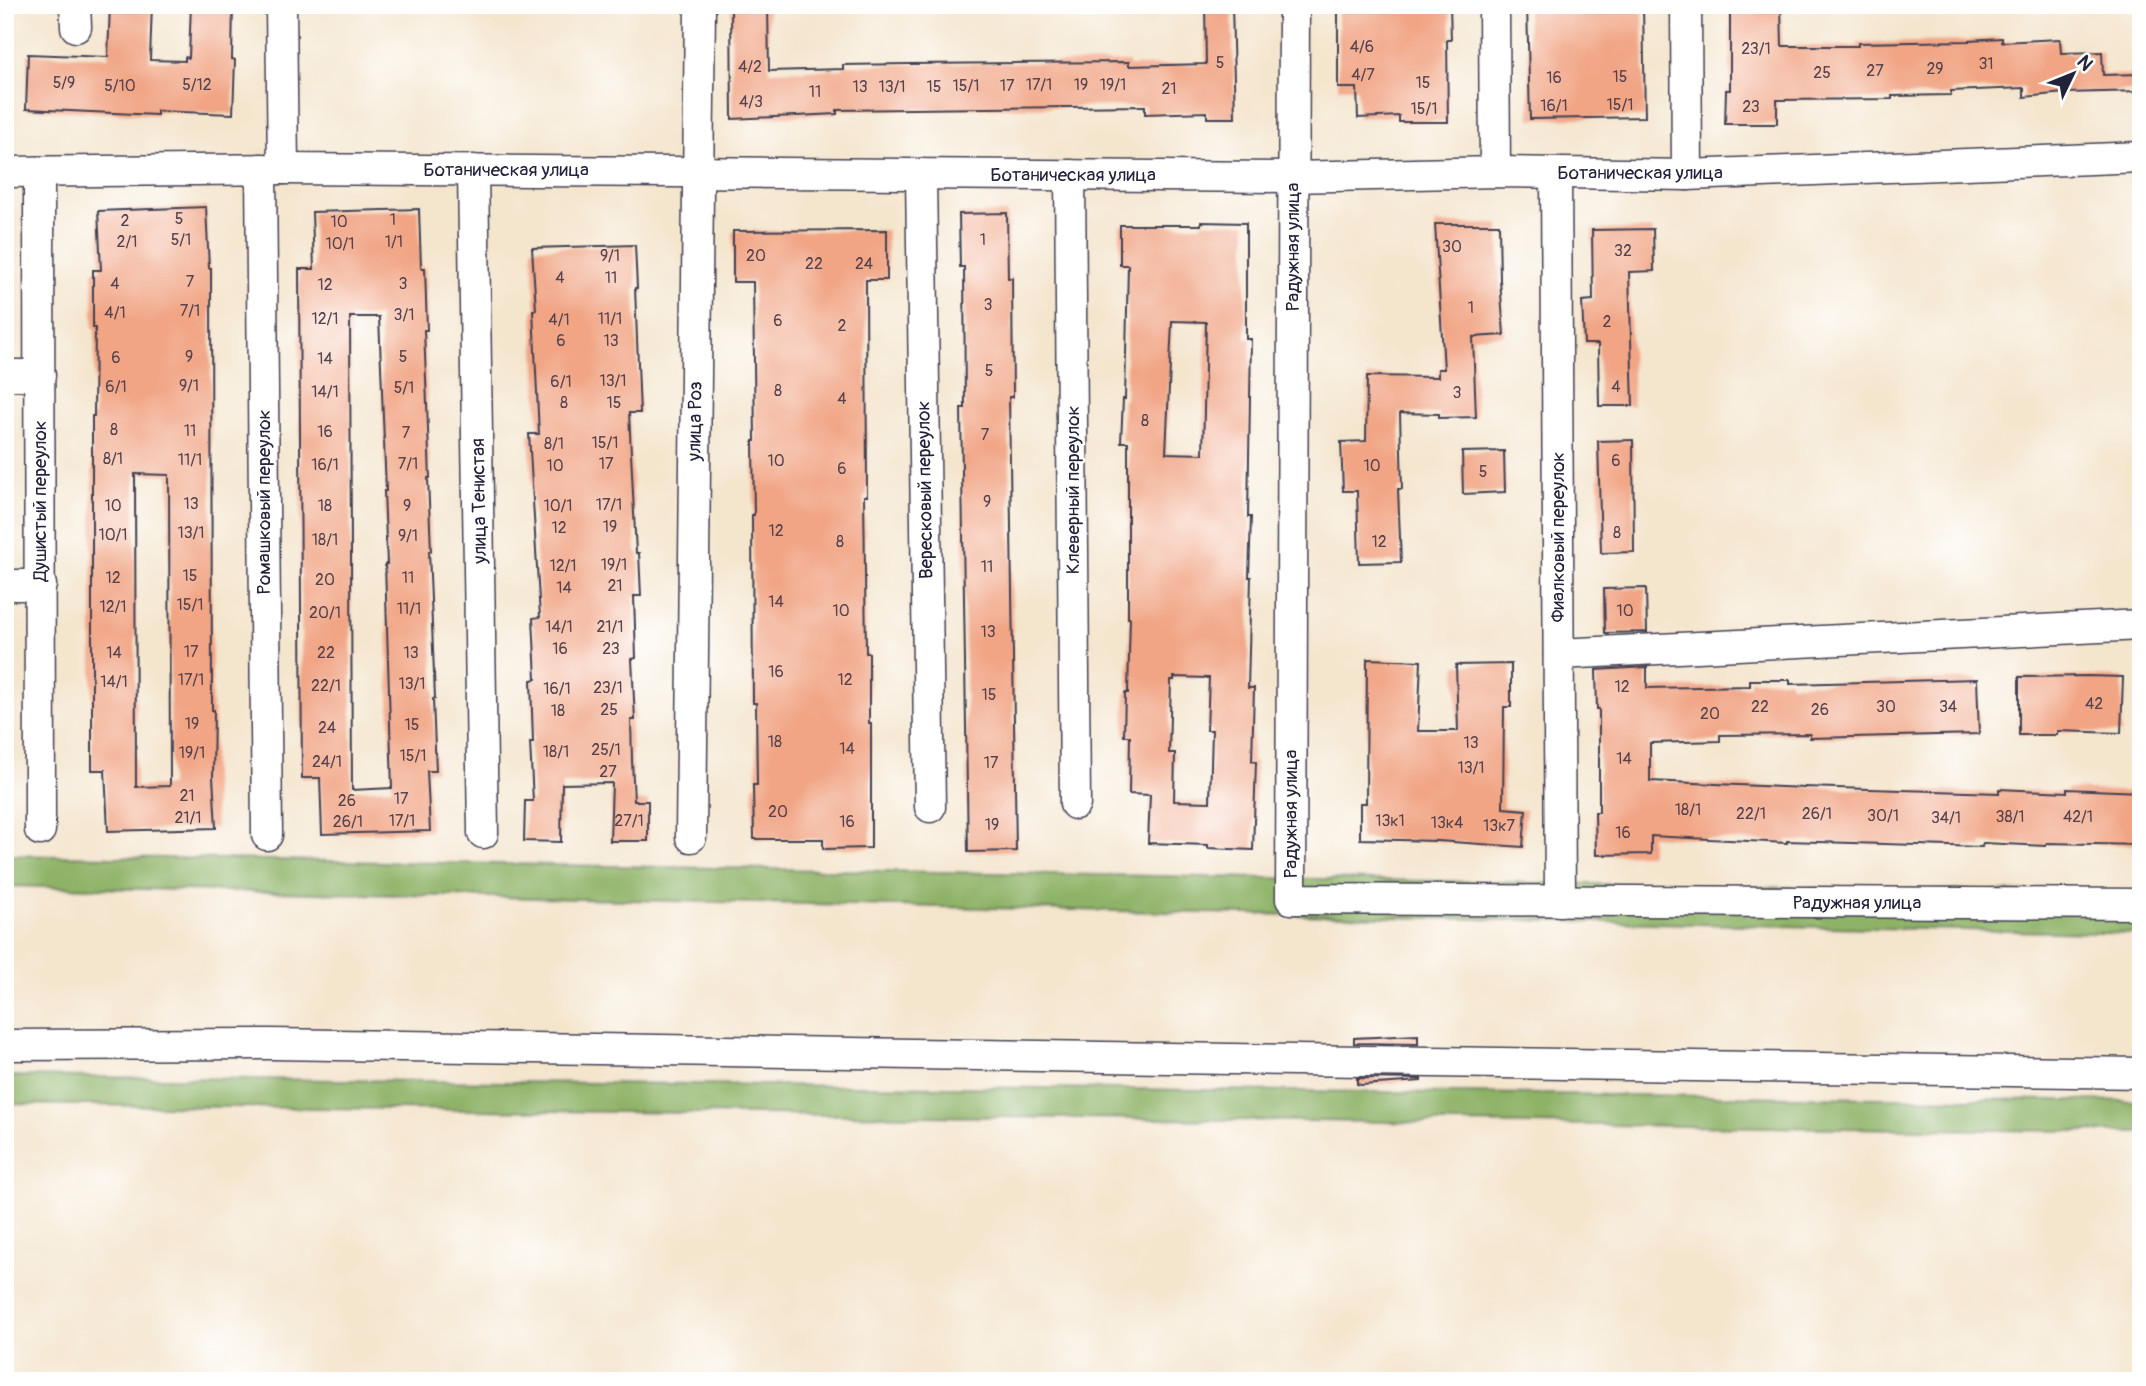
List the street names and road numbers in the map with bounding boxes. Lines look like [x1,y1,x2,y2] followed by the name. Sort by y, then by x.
[423,158,589,182] street label: Ботаническая улица
[1557,161,1723,185] street label: Ботаническая улица
[990,163,1156,187] street label: Ботаническая улица
[1281,183,1305,311] street label: Радужная улица
[682,381,708,462] street label: улица Роз
[911,400,939,579] street label: Вересковый переулок
[1061,406,1085,574] street label: Клеверный переулок
[252,409,276,594] street label: Ромашковый переулок
[28,420,52,583] street label: Душистый переулок
[466,438,492,565] street label: улица Тенистая
[1546,452,1570,622] street label: Фиалковый переулок
[1279,750,1303,878] street label: Радужная улица
[1793,891,1921,915] street label: Радужная улица

